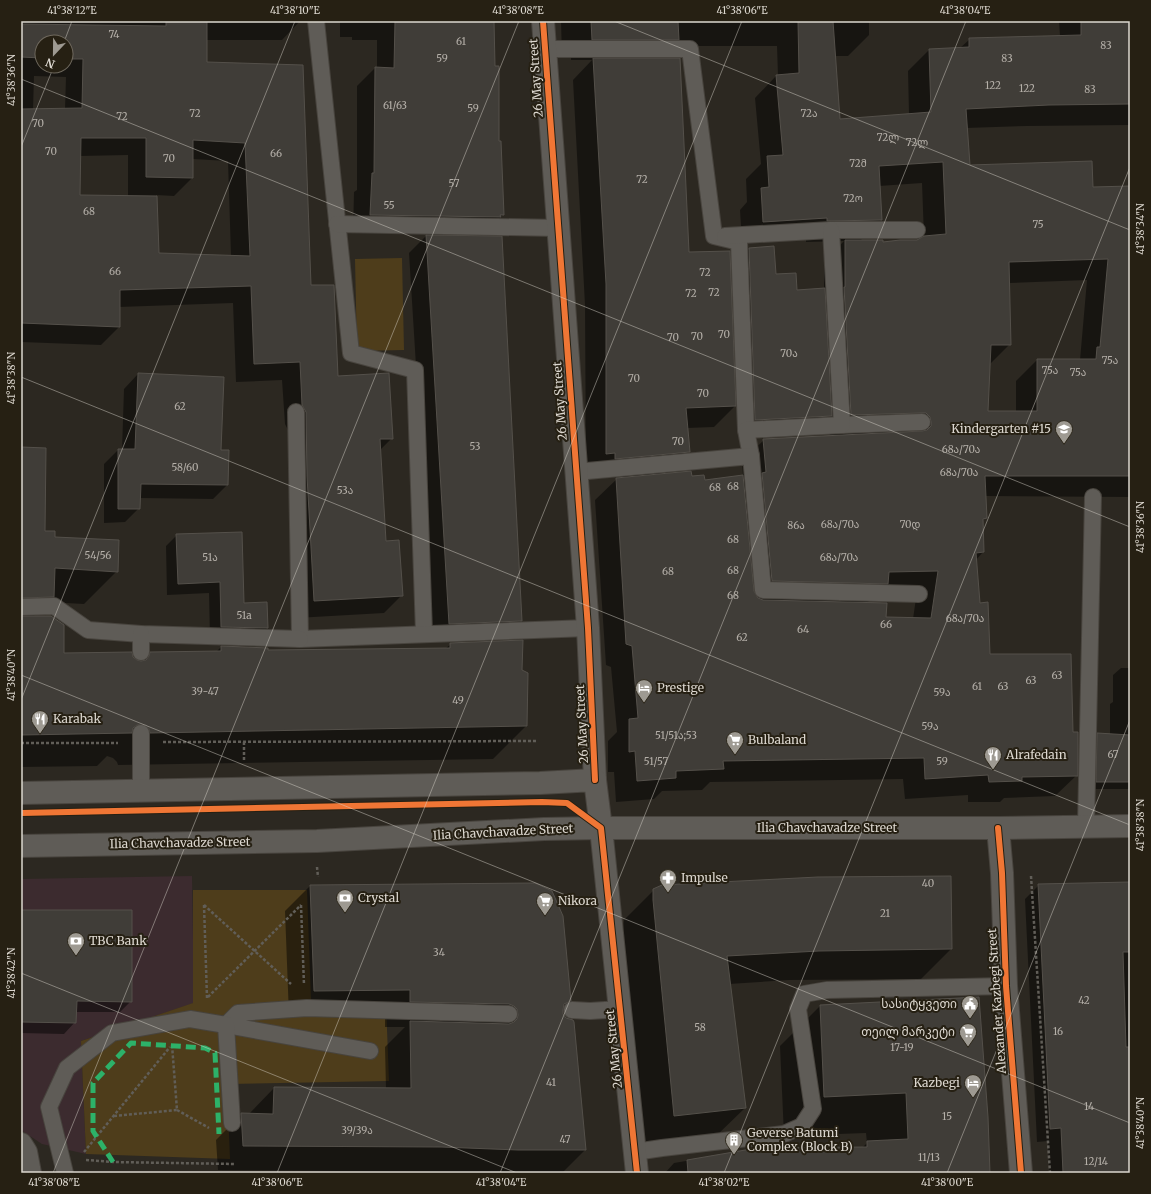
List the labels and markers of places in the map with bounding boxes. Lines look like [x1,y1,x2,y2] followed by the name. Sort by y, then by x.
[1054,419,1074,444] school or university icon: Kindergarten #15
[951,421,1051,436] place label: Kindergarten #15
[634,678,654,703] hotel icon: Prestige
[657,680,704,695] place label: Prestige
[30,709,50,734] restaurant icon: Karabak
[53,711,101,726] place label: Karabak
[725,730,745,755] supermarket icon: Bulbaland
[748,732,806,747] place label: Bulbaland
[983,745,1003,770] restaurant icon: Alrafedain
[1005,747,1067,762] place label: Alrafedain
[658,868,678,893] pharmacy icon: Impulse
[681,870,728,885] place label: Impulse
[335,888,355,913] bank icon: Crystal
[358,890,399,905] place label: Crystal
[535,891,555,916] supermarket icon: Nikora
[558,893,598,908] place label: Nikora
[66,931,86,956] bank icon: TBC Bank
[89,933,147,948] place label: TBC Bank
[960,994,980,1019] public building icon: სასიტყვეთი
[881,996,957,1011] place label: სასიტყვეთი
[958,1022,978,1047] supermarket icon: თეილ მარკეტი
[861,1024,955,1040] place label: თეილ მარკეტი
[963,1073,983,1098] hotel icon: Kazbegi
[913,1075,960,1090] place label: Kazbegi
[747,1125,853,1154] place label: Geverse Batumi Complex (Block B)
[724,1130,744,1155] building icon: Geverse Batumi Complex (Block B)

